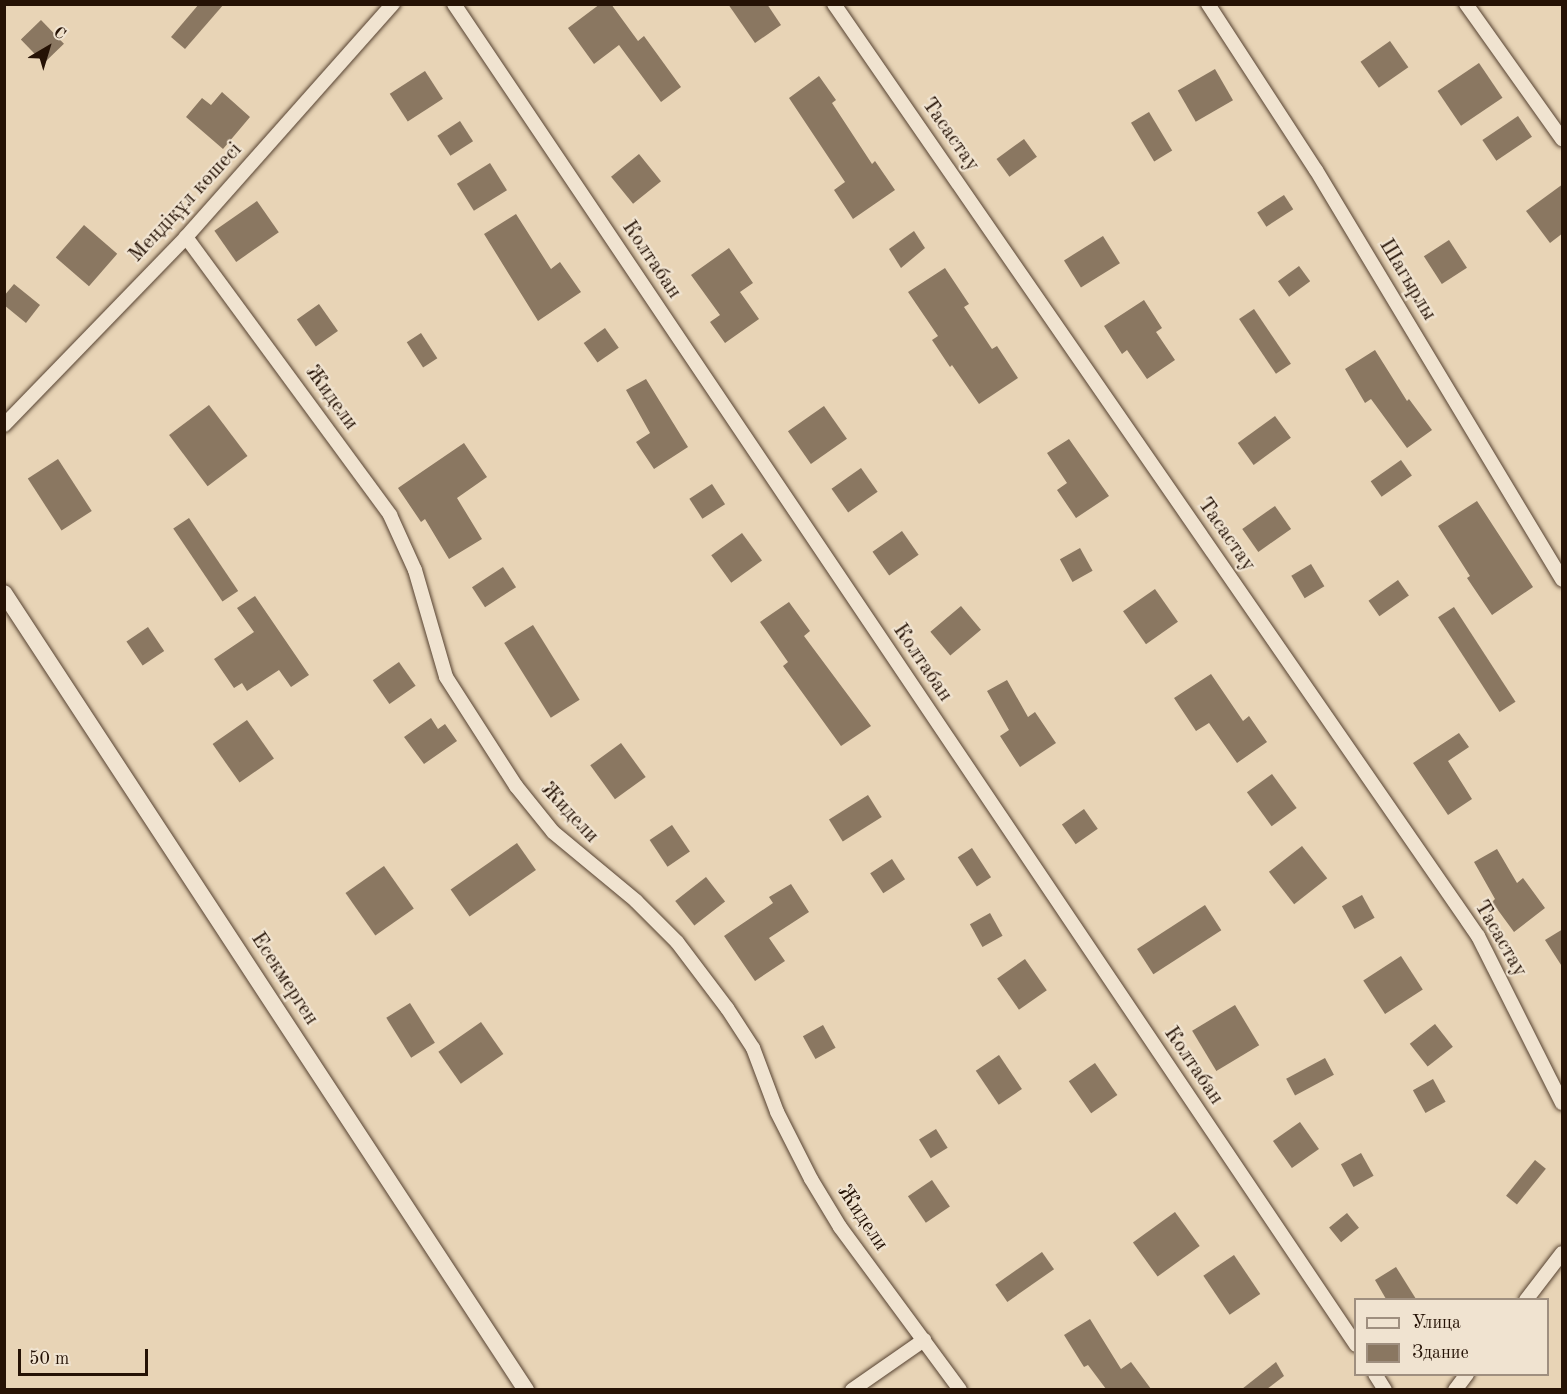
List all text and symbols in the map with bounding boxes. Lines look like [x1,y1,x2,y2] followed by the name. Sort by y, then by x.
[18,18,78,78] north arrow
[50,24,68,43] text: С
[915,93,985,177] street label: Тасастау
[124,138,248,268] street label: Меңдіқұл көшесі
[616,216,686,304] street label: Колтабан
[1373,235,1441,325] street label: Шагырлы
[299,361,363,435] street label: Жидели
[1191,493,1261,577] street label: Тасастау
[887,619,957,707] street label: Колтабан
[534,777,604,849] street label: Жидели
[1468,896,1532,982] street label: Тасастау
[245,928,323,1030] street label: Eсекмерген
[1158,1022,1228,1110] street label: Колтабан
[831,1180,893,1256] street label: Жидели
[1354,1298,1549,1376] legend
[1412,1314,1461,1332] text: Улица
[21,1337,152,1375] scale bar
[1412,1344,1469,1362] text: Здание
[29,1350,69,1368] text: 50 m

